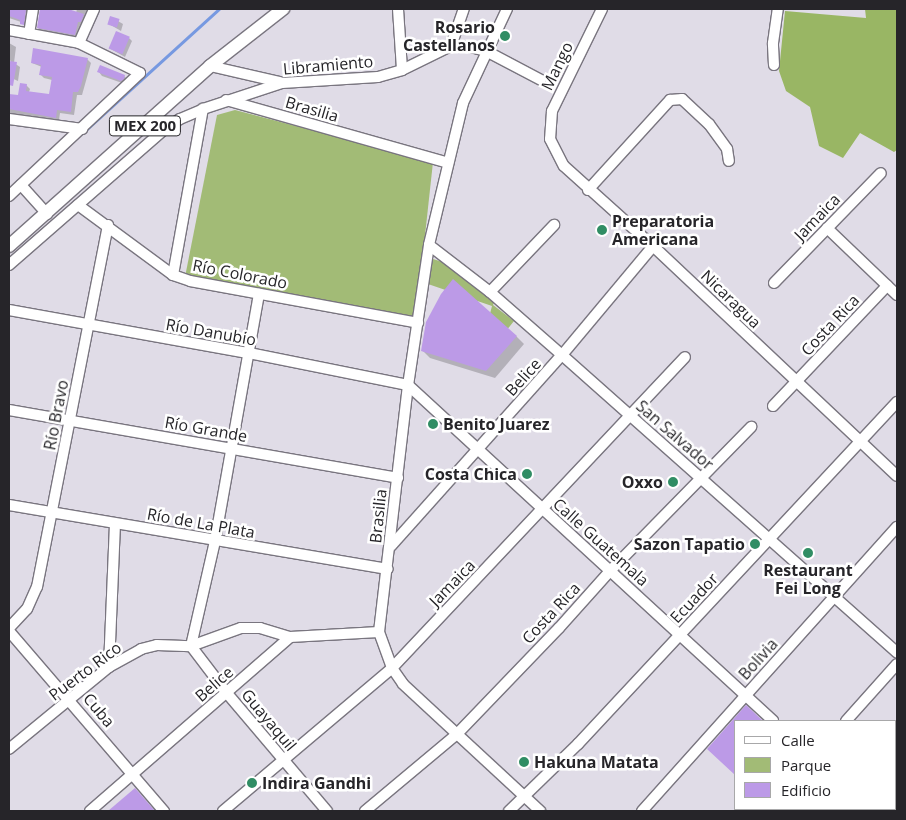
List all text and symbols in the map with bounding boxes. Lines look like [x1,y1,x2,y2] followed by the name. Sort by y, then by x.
[403,17,495,55] place label: Rosario Castellanos
[499,30,511,42] marker: Rosario Castellanos
[537,39,577,93] street label: Mango
[282,51,374,79] street label: Libramiento
[283,92,341,126] street label: Brasilia
[109,114,181,138] road number: MEX 200
[790,190,844,244] street label: Jamaica
[612,211,714,249] place label: Preparatoria Americana
[596,224,608,236] marker: Preparatoria Americana
[191,255,289,293] street label: Río Colorado
[697,266,765,332] street label: Nicaragua
[797,290,863,360] street label: Costa Rica
[164,315,258,349] street label: Río Danubio
[501,354,545,400] street label: Belice
[40,378,72,452] street label: Río Bravo
[632,396,718,474] street label: San Salvador
[163,412,249,446] street label: Río Grande
[443,414,550,434] place label: Benito Juarez
[427,418,439,430] marker: Benito Juarez
[425,464,517,484] place label: Costa Chica
[521,468,533,480] marker: Costa Chica
[622,472,663,492] place label: Oxxo
[667,476,679,488] marker: Oxxo
[366,488,390,544] street label: Brasilia
[549,494,653,590] street label: Calle Guatemala
[146,504,256,542] street label: Río de La Plata
[634,534,745,554] place label: Sazon Tapatio
[749,538,761,550] marker: Sazon Tapatio
[802,547,814,559] marker: Restaurant Fei Long
[425,556,479,610] street label: Jamaica
[763,560,853,598] place label: Restaurant Fei Long
[666,569,722,627] street label: Ecuador
[518,578,584,648] street label: Costa Rica
[734,634,782,684] street label: Bolivia
[45,638,125,704] street label: Puerto Rico
[191,662,237,706] street label: Belice
[238,685,300,755] street label: Guayaquil
[79,689,119,731] street label: Cuba
[734,720,896,810] legend
[781,730,815,750] text: Calle
[534,752,659,772] place label: Hakuna Matata
[781,755,831,775] text: Parque
[518,756,530,768] marker: Hakuna Matata
[262,773,371,793] place label: Indira Gandhi
[246,777,258,789] marker: Indira Gandhi
[781,780,831,800] text: Edificio

